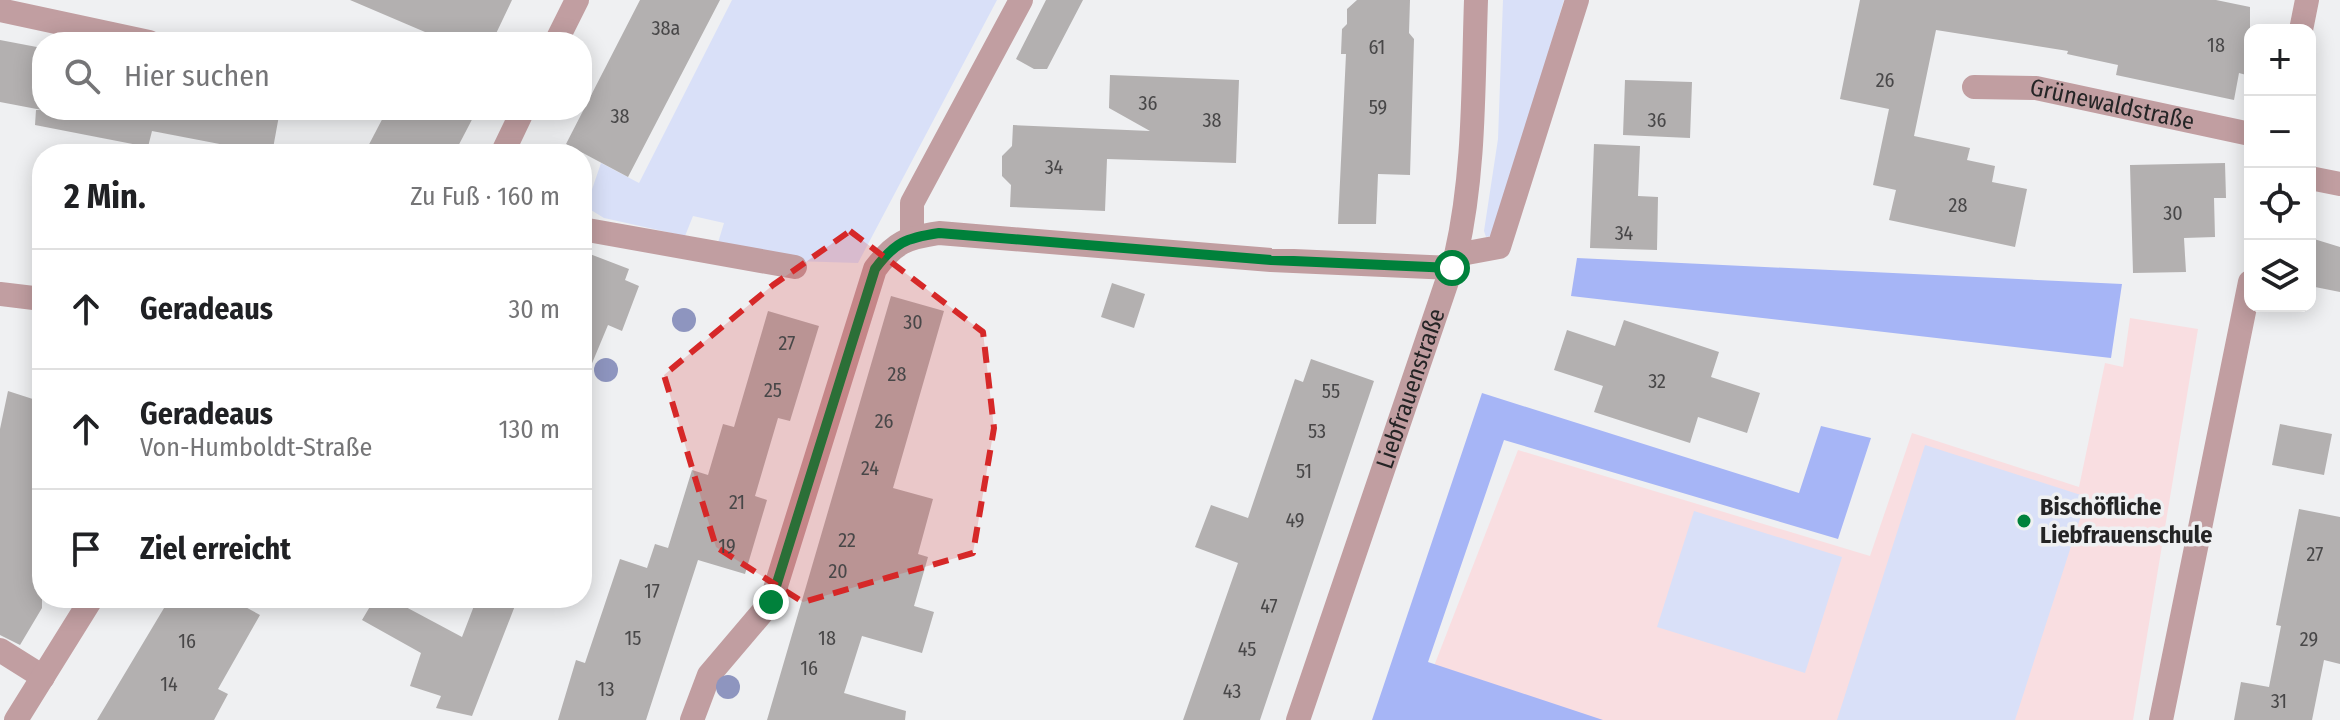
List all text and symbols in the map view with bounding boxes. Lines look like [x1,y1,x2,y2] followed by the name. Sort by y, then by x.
[652,16,680,40] house number: 38a
[2244,24,2316,312] map controls
[2244,24,2316,96] button: +
[32,32,592,120] search box
[2207,33,2225,57] house number: 18
[1369,35,1385,59] house number: 61
[60,54,104,98] icon: search
[124,58,270,94] text: Hier suchen
[1876,68,1894,92] house number: 26
[2027,73,2197,136] street label: Grünewaldstraße
[1139,91,1158,115] house number: 36
[1369,95,1387,119] house number: 59
[2244,96,2316,168] button: −
[610,104,630,128] house number: 38
[1202,108,1222,132] house number: 38
[1648,108,1667,132] house number: 36
[1045,155,1064,179] house number: 34
[2244,168,2316,240] button: locate
[64,176,146,217] text: 2 Min.
[410,181,560,212] text: Zu Fuß · 160 m
[1949,193,1967,217] house number: 28
[2163,201,2183,225] house number: 30
[1615,221,1634,245] house number: 34
[2244,240,2316,312] button: layers
[1434,250,1470,286] route start
[64,287,108,331] icon: ahead
[140,291,273,327] text: Geradeaus
[509,294,560,325] text: 30 m
[1370,305,1451,472] street label: Liebfrauenstraße
[903,310,923,334] house number: 30
[779,331,795,355] house number: 27
[888,362,906,386] house number: 28
[1648,369,1666,393] house number: 32
[764,378,782,402] house number: 25
[1322,379,1340,403] house number: 55
[140,396,273,432] text: Geradeaus
[64,407,108,451] icon: ahead
[875,409,893,433] house number: 26
[498,414,560,445] text: 130 m
[1308,419,1326,443] house number: 53
[140,432,372,463] text: Von-Humboldt-Straße
[861,456,879,480] house number: 24
[1296,459,1312,483] house number: 51
[729,490,745,514] house number: 21
[2040,493,2212,549] place label: Bischöfliche Liebfrauenschule
[1285,508,1305,532] house number: 49
[2015,512,2033,530] marker: Bischöfliche Liebfrauenschule
[64,527,108,571] icon: arrive
[838,528,856,552] house number: 22
[140,531,291,567] text: Ziel erreicht
[718,534,736,558] house number: 19
[2307,542,2323,566] house number: 27
[828,559,848,583] house number: 20
[644,579,660,603] house number: 17
[753,584,789,620] route end
[1260,594,1278,618] house number: 47
[625,626,641,650] house number: 15
[818,626,836,650] house number: 18
[2300,627,2318,651] house number: 29
[178,629,196,653] house number: 16
[1238,637,1256,661] house number: 45
[800,656,818,680] house number: 16
[160,672,178,696] house number: 14
[598,677,614,701] house number: 13
[1223,679,1241,703] house number: 43
[2271,689,2287,713] house number: 31

